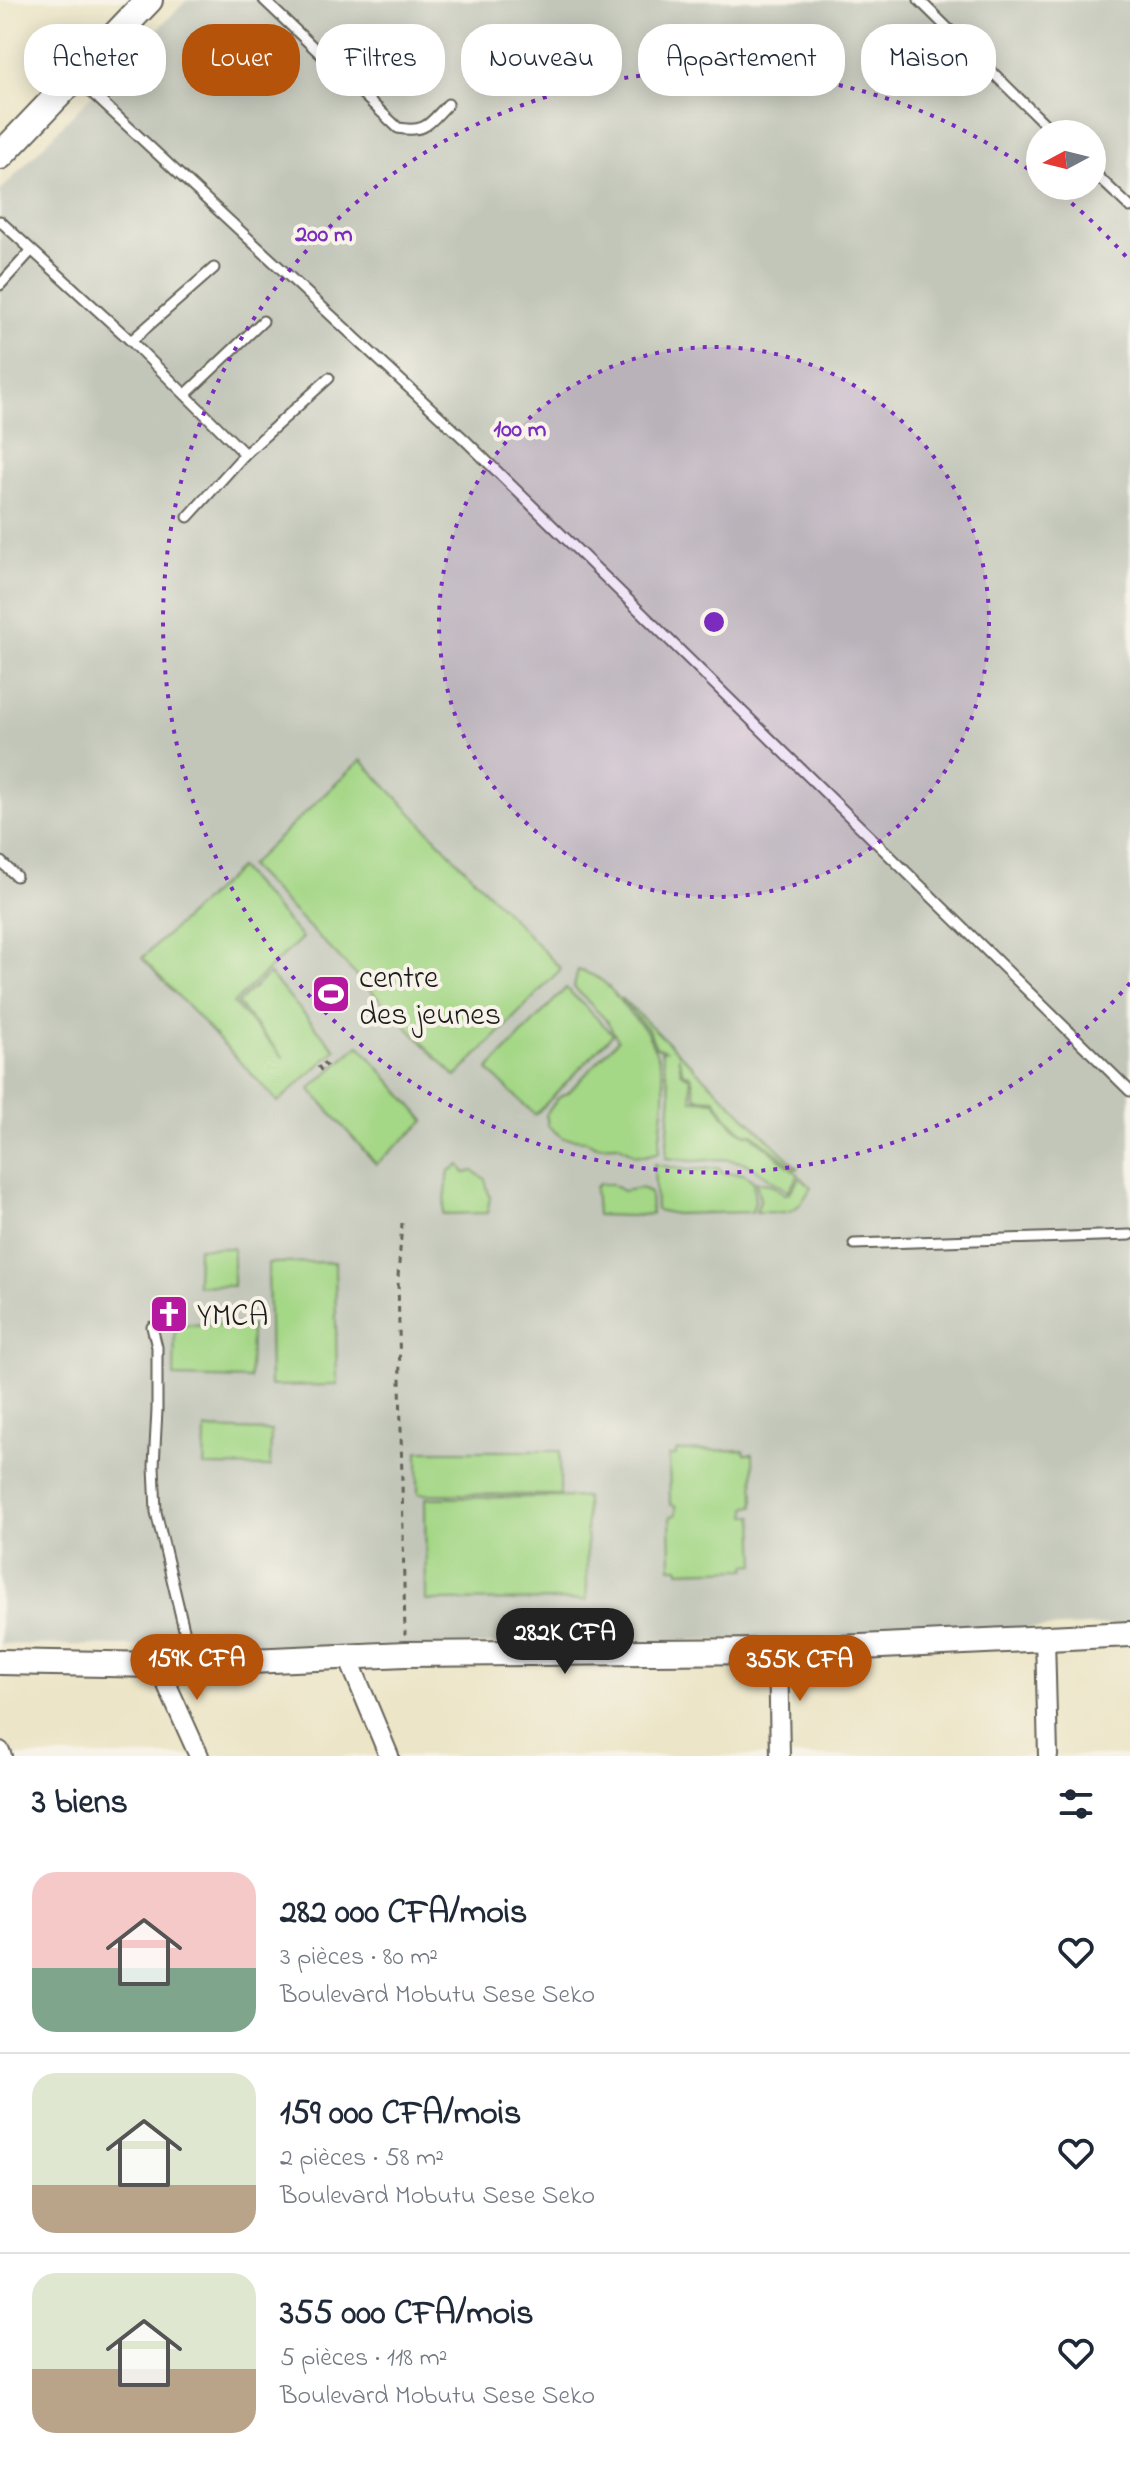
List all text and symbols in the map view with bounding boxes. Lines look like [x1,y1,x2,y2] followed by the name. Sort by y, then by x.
[24,24,166,96] chip: Acheter
[182,24,300,96] chip: Louer
[316,24,445,96] chip: Filtres
[461,24,622,96] chip: Nouveau
[638,24,845,96] chip: Appartement
[861,24,996,96] chip: Maison
[1026,120,1106,200] north arrow
[1026,120,1106,200] map controls
[294,218,353,253] text: 200 m
[494,413,547,448] text: 100 m
[700,608,728,636] centre of rings
[359,956,501,1040] place label: centre des jeunes
[310,973,352,1015] sports icon: centre des jeunes
[148,1293,190,1335] church icon: YMCA
[197,1294,268,1341] place label: YMCA
[482,1608,648,1676] pin: 282K CFA
[514,1615,616,1653] text: 282K CFA
[114,1634,280,1702] pin: 159K CFA
[717,1635,883,1703] pin: 355K CFA
[148,1641,246,1679] text: 159K CFA
[747,1642,853,1680] text: 355K CFA
[32,1779,128,1829] text: 3 biens
[1054,1782,1098,1826] icon: filters
[280,1889,527,1939] text: 282 000 CFA/mois
[96,1904,192,2000] icon: home
[1054,1930,1098,1974] icon: heart
[280,1939,438,1977] text: 3 pièces · 80 m²
[280,1977,595,2015] text: Boulevard Mobutu Sese Seko
[280,2090,521,2140] text: 159 000 CFA/mois
[96,2105,192,2201] icon: home
[1054,2131,1098,2175] icon: heart
[280,2140,444,2178] text: 2 pièces · 58 m²
[280,2178,595,2216] text: Boulevard Mobutu Sese Seko
[280,2290,534,2340] text: 355 000 CFA/mois
[96,2305,192,2401] icon: home
[1054,2331,1098,2375] icon: heart
[280,2340,448,2378] text: 5 pièces · 118 m²
[280,2378,595,2416] text: Boulevard Mobutu Sese Seko

